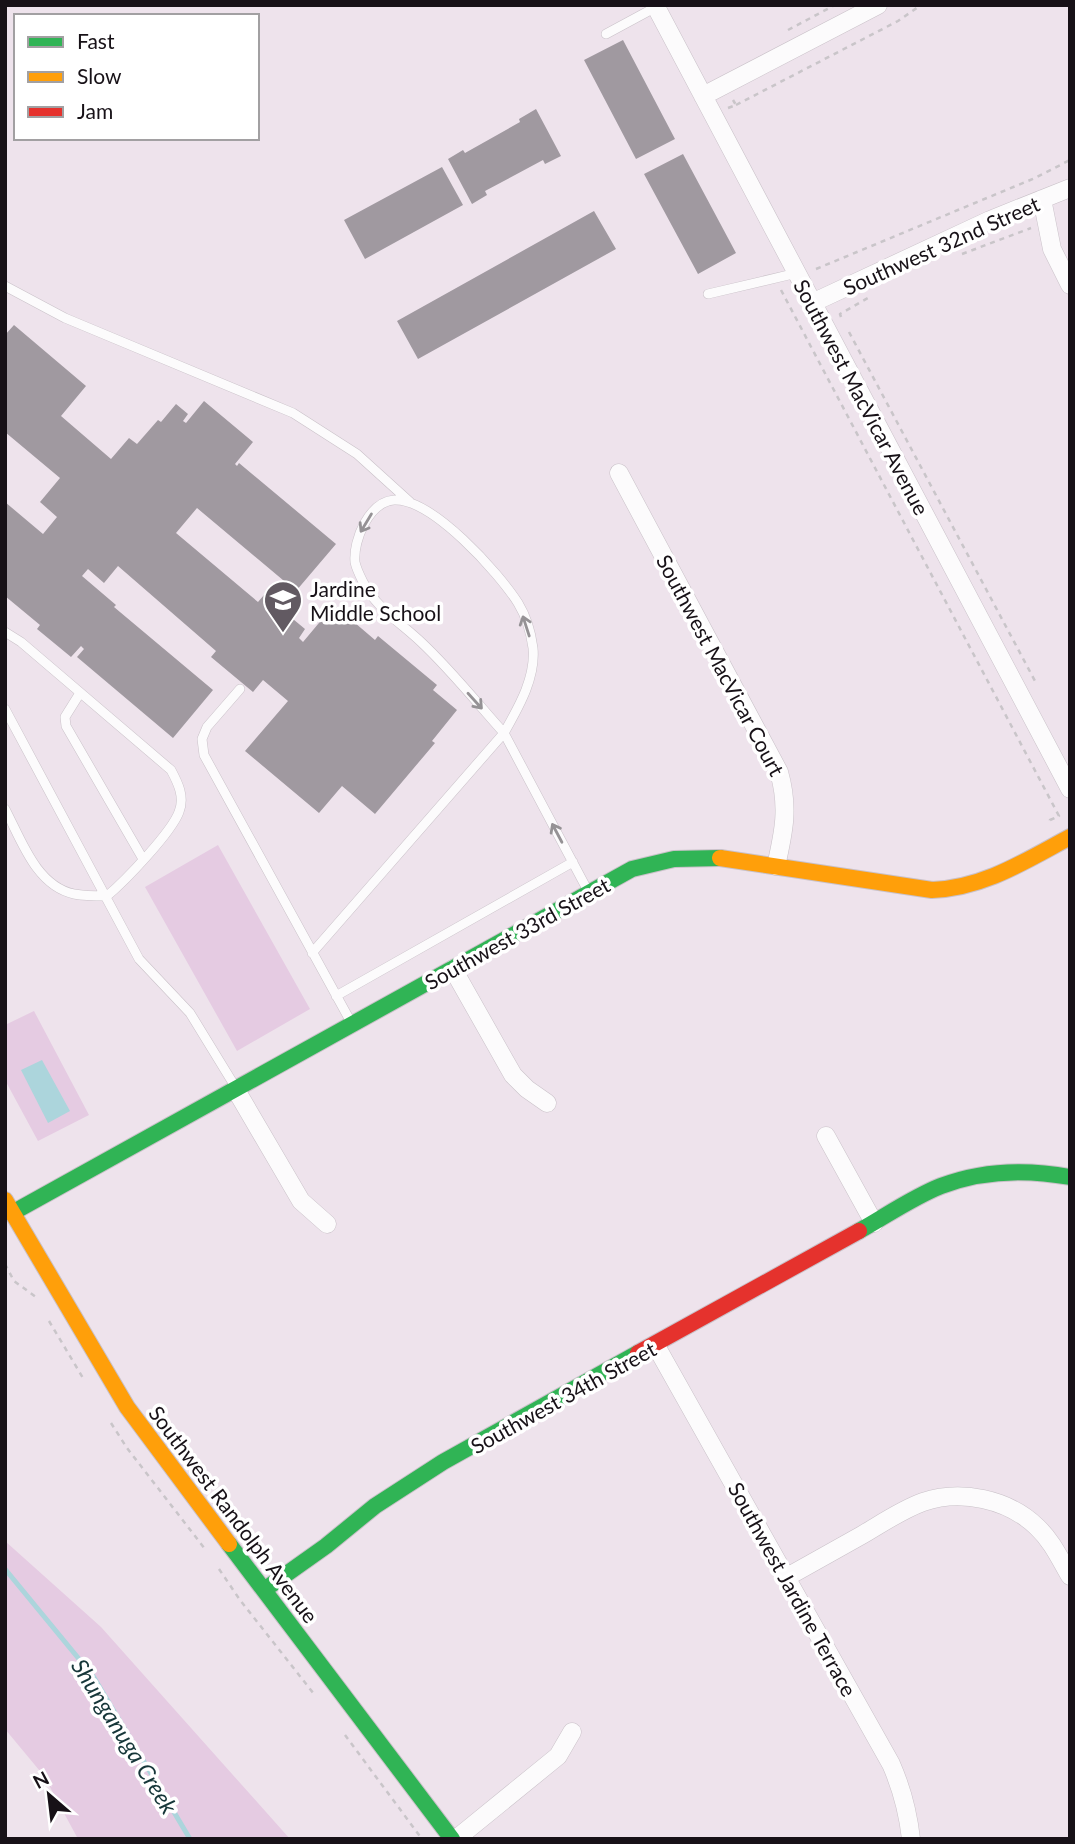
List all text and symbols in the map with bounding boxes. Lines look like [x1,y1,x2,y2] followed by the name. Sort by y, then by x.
[14,14,259,140] legend
[77,28,115,53] text: Fast
[77,63,122,88] text: Slow
[77,98,113,123] text: Jam
[839,190,1043,300] street label: Southwest 32nd Street
[789,275,935,519] street label: Southwest MacVicar Avenue
[359,512,373,532] one-way arrow
[652,550,790,780] street label: Southwest MacVicar Court
[310,576,441,625] place label: Jardine Middle School
[262,579,304,634] school or university icon: Jardine Middle School
[519,615,532,637] one-way arrow
[467,692,484,709] one-way arrow
[550,823,564,844] one-way arrow
[420,872,614,994] street label: Southwest 33rd Street
[466,1335,660,1458] street label: Southwest 34th Street
[144,1401,324,1627] street label: Southwest Randolph Avenue
[724,1478,862,1700] street label: Southwest Jardine Terrace
[66,1653,184,1820] water label: Shunganuga Creek
[14,1760,84,1830] north arrow
[29,1766,53,1793] text: N

